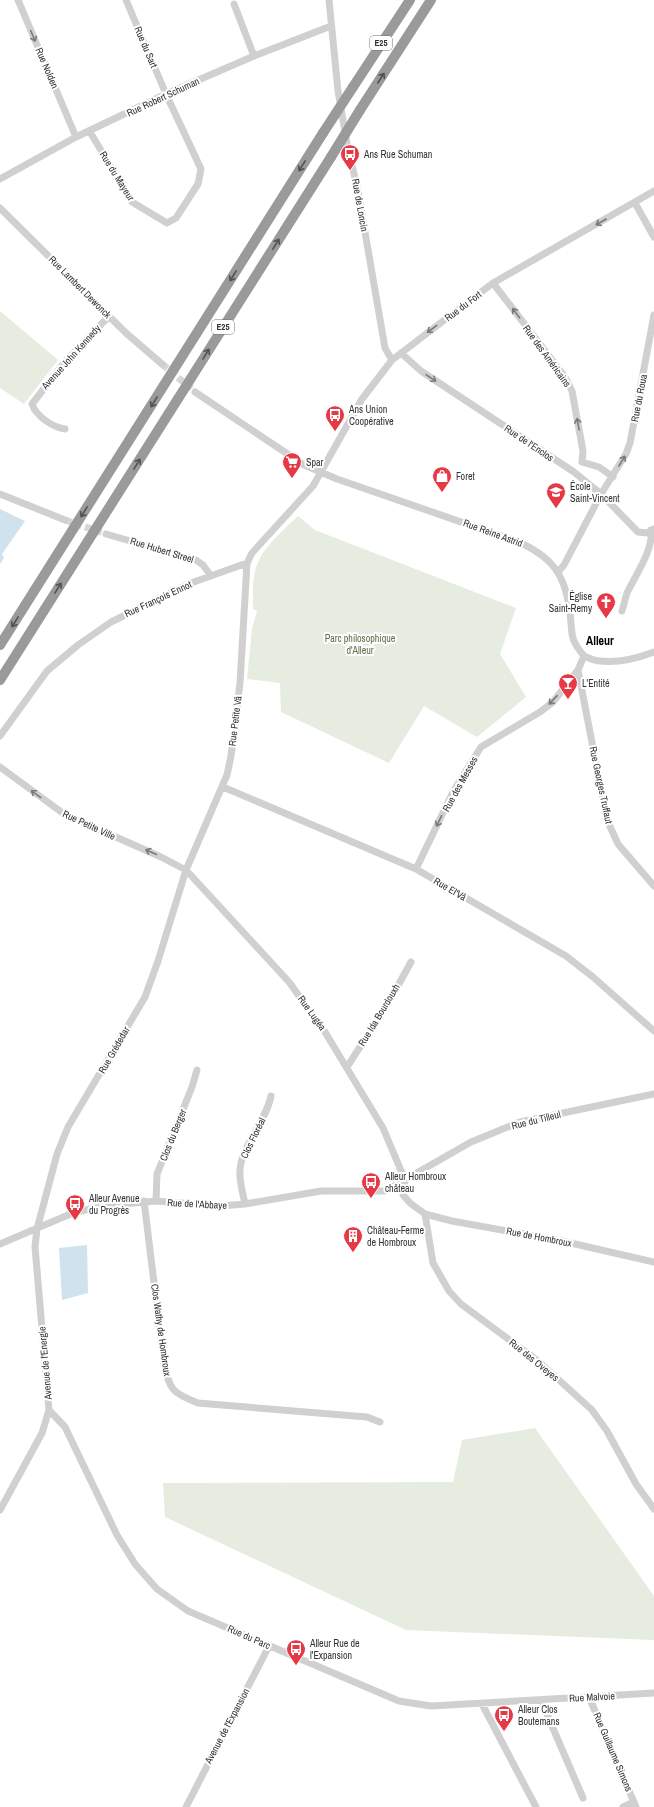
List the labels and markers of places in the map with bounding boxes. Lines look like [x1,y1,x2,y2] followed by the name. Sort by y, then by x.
[339,143,361,171] bus stop icon: Ans Rue Schuman
[363,148,432,161] place label: Ans Rue Schuman
[348,403,394,428] place label: Ans Union Coopérative
[324,404,346,432] bus stop icon: Ans Union Coopérative
[281,451,303,479] supermarket icon: Spar
[306,456,324,469] place label: Spar
[431,465,453,493] shop icon: Foret
[456,470,475,483] place label: Foret
[570,480,620,505] place label: École Saint-Vincent
[545,481,567,509] school or university icon: École Saint-Vincent
[549,590,593,615] place label: Église Saint-Remy
[595,591,617,619] church icon: Église Saint-Remy
[557,672,579,700] bar icon: L'Entité
[582,677,610,690] place label: L'Entité
[384,1170,447,1195] place label: Alleur Hombroux château
[360,1171,382,1199] bus stop icon: Alleur Hombroux château
[88,1192,140,1217] place label: Alleur Avenue du Progrès
[64,1193,86,1221] bus stop icon: Alleur Avenue du Progrès
[367,1224,424,1249] place label: Château-Ferme de Hombroux
[342,1225,364,1253] building icon: Château-Ferme de Hombroux
[309,1637,360,1662] place label: Alleur Rue de l'Expansion
[285,1638,307,1666] bus stop icon: Alleur Rue de l'Expansion
[517,1703,559,1728] place label: Alleur Clos Boutemans
[493,1704,515,1732] bus stop icon: Alleur Clos Boutemans

